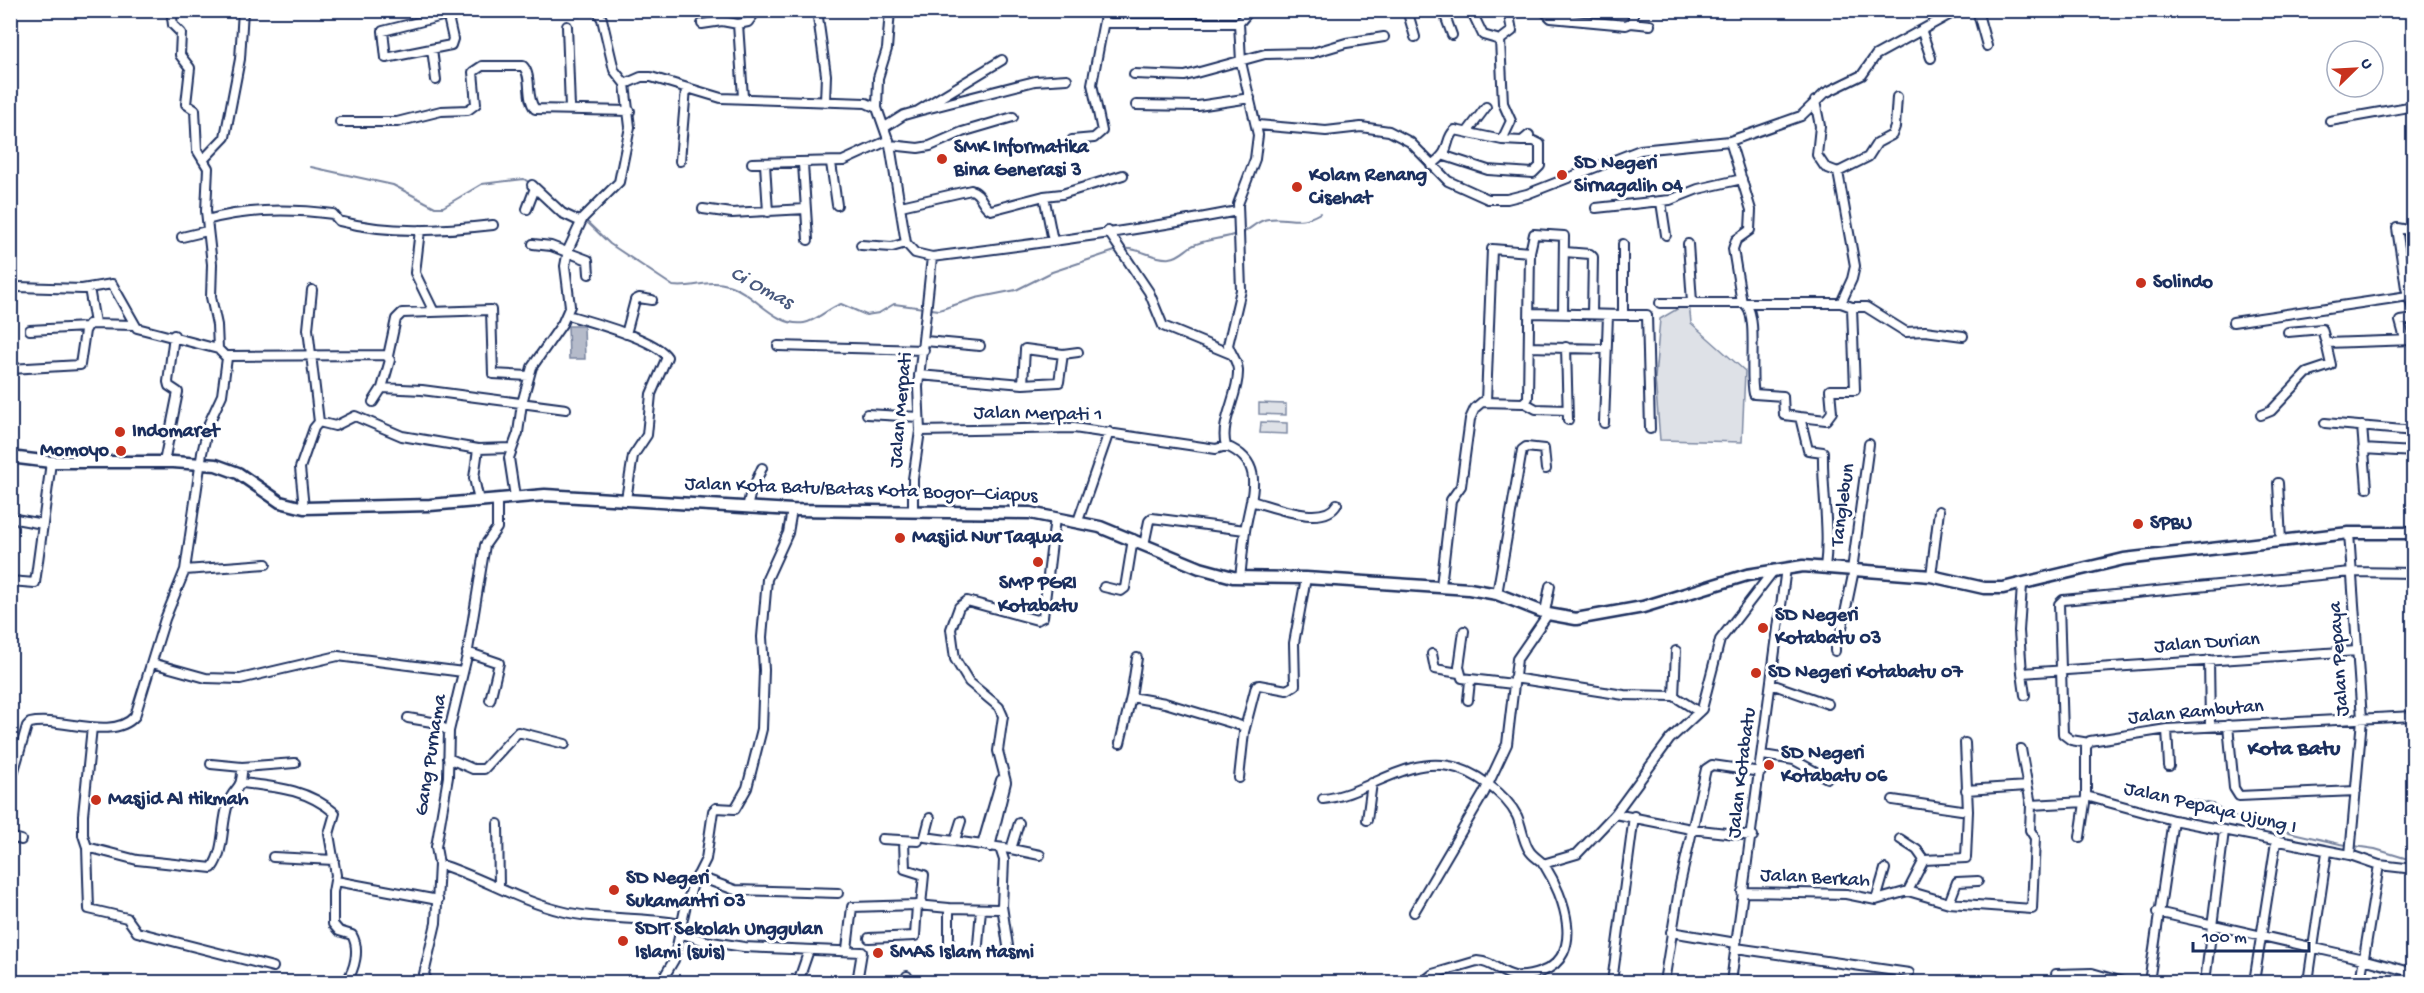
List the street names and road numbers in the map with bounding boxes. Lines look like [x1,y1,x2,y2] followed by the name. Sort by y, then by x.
[885,351,919,469] street label: Jalan Merpati
[973,402,1103,428] street label: Jalan Merpati 1
[1827,461,1861,549] street label: Tanglebun
[684,473,1039,509] street label: Jalan Kota Batu/Batas Kota Bogor–Ciapus
[2324,600,2355,717] street label: Jalan Pepaya
[2153,629,2261,659] street label: Jalan Durian
[411,692,453,817] street label: Gang Purnama
[2127,696,2265,730] street label: Jalan Rambutan
[1724,706,1762,840] street label: Jalan Kotabatu
[2121,778,2299,840] street label: Jalan Pepaya Ujung I
[1760,865,1871,893] street label: Jalan Berkah

